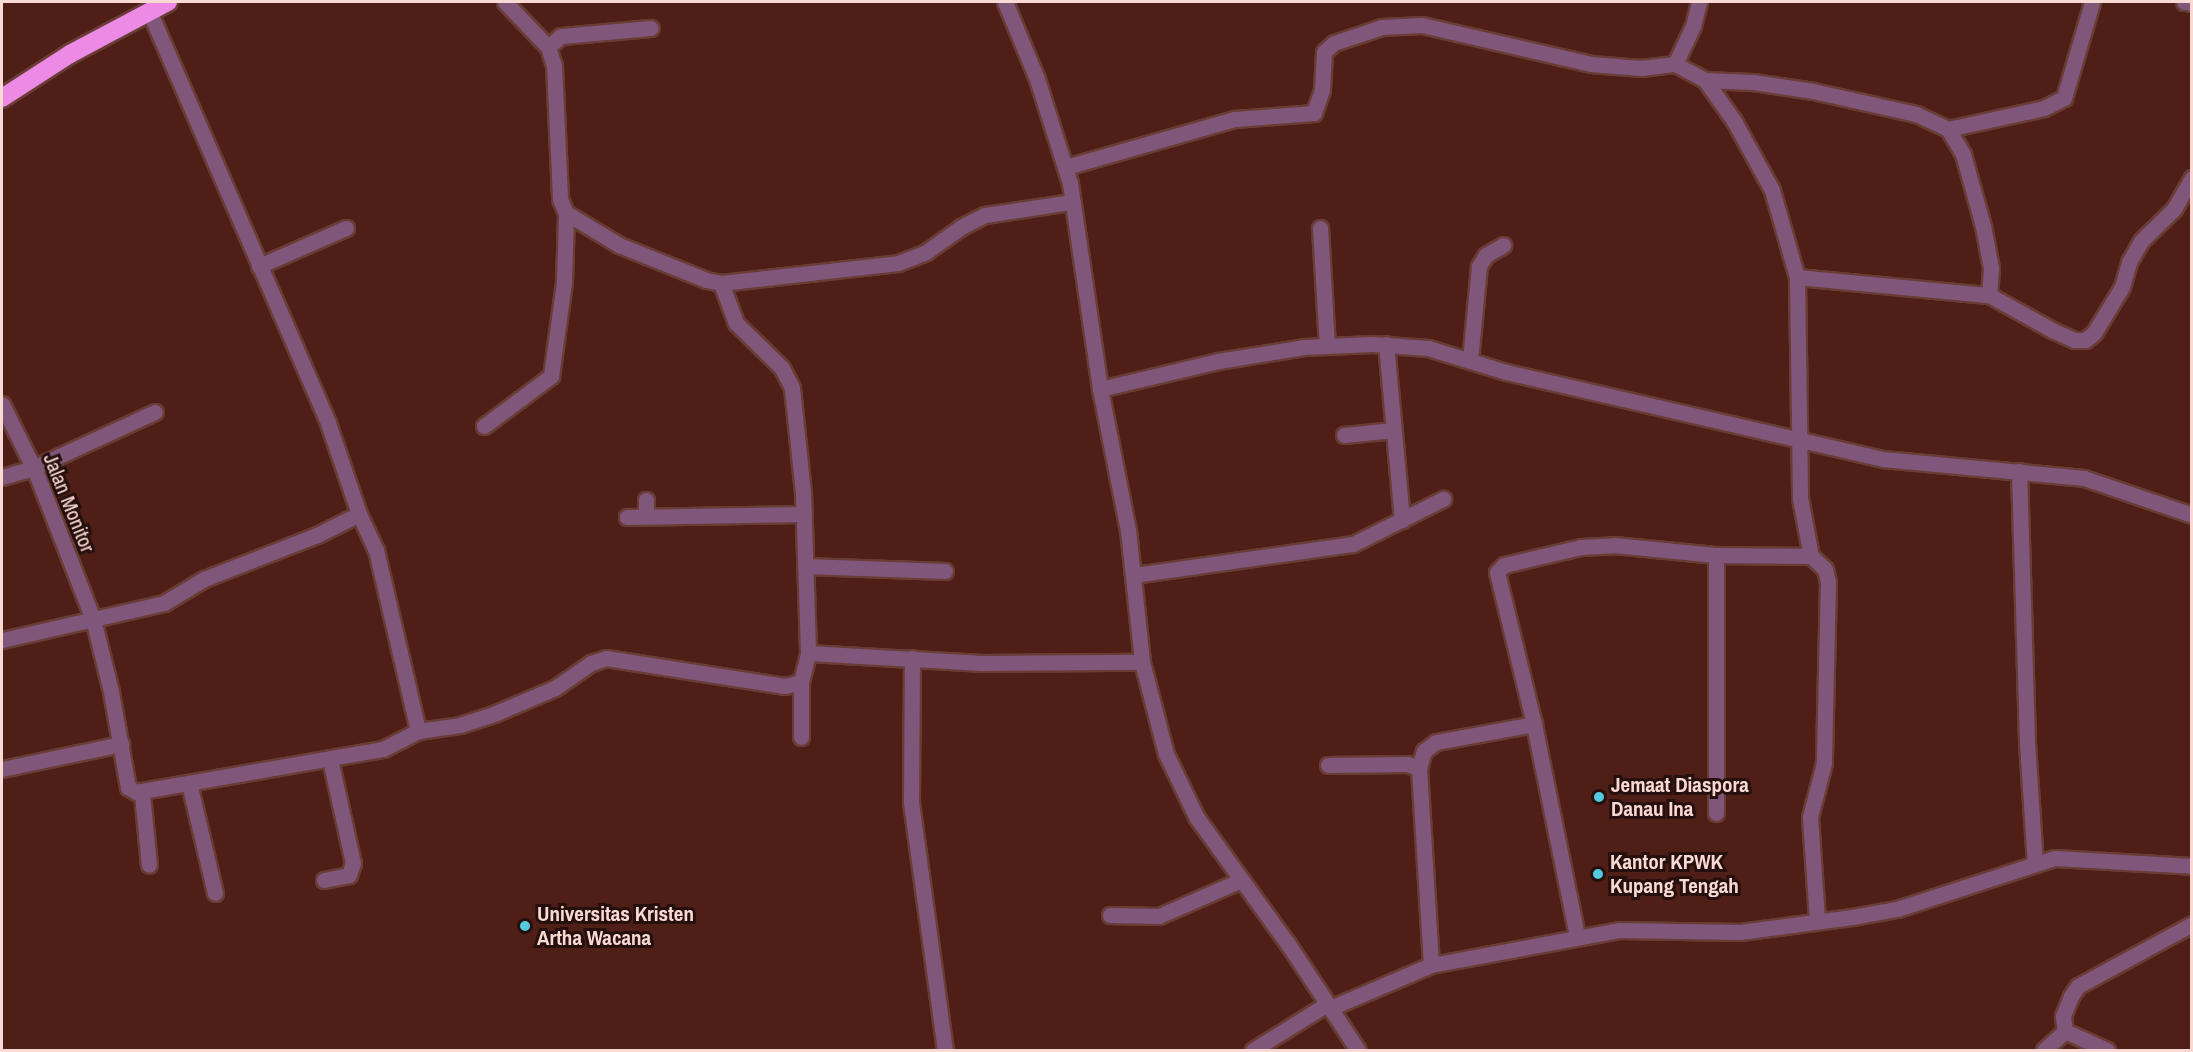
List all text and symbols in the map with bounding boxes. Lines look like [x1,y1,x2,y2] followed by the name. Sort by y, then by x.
[38,450,100,556] street label: Jalan Monitor
[1611,772,1749,822] place label: Jemaat Diaspora Danau Ina
[1592,790,1606,804] marker: Jemaat Diaspora Danau Ina
[1610,849,1739,899] place label: Kantor KPWK Kupang Tengah
[1591,867,1605,881] marker: Kantor KPWK Kupang Tengah
[537,901,694,951] place label: Universitas Kristen Artha Wacana
[518,919,532,933] marker: Universitas Kristen Artha Wacana

